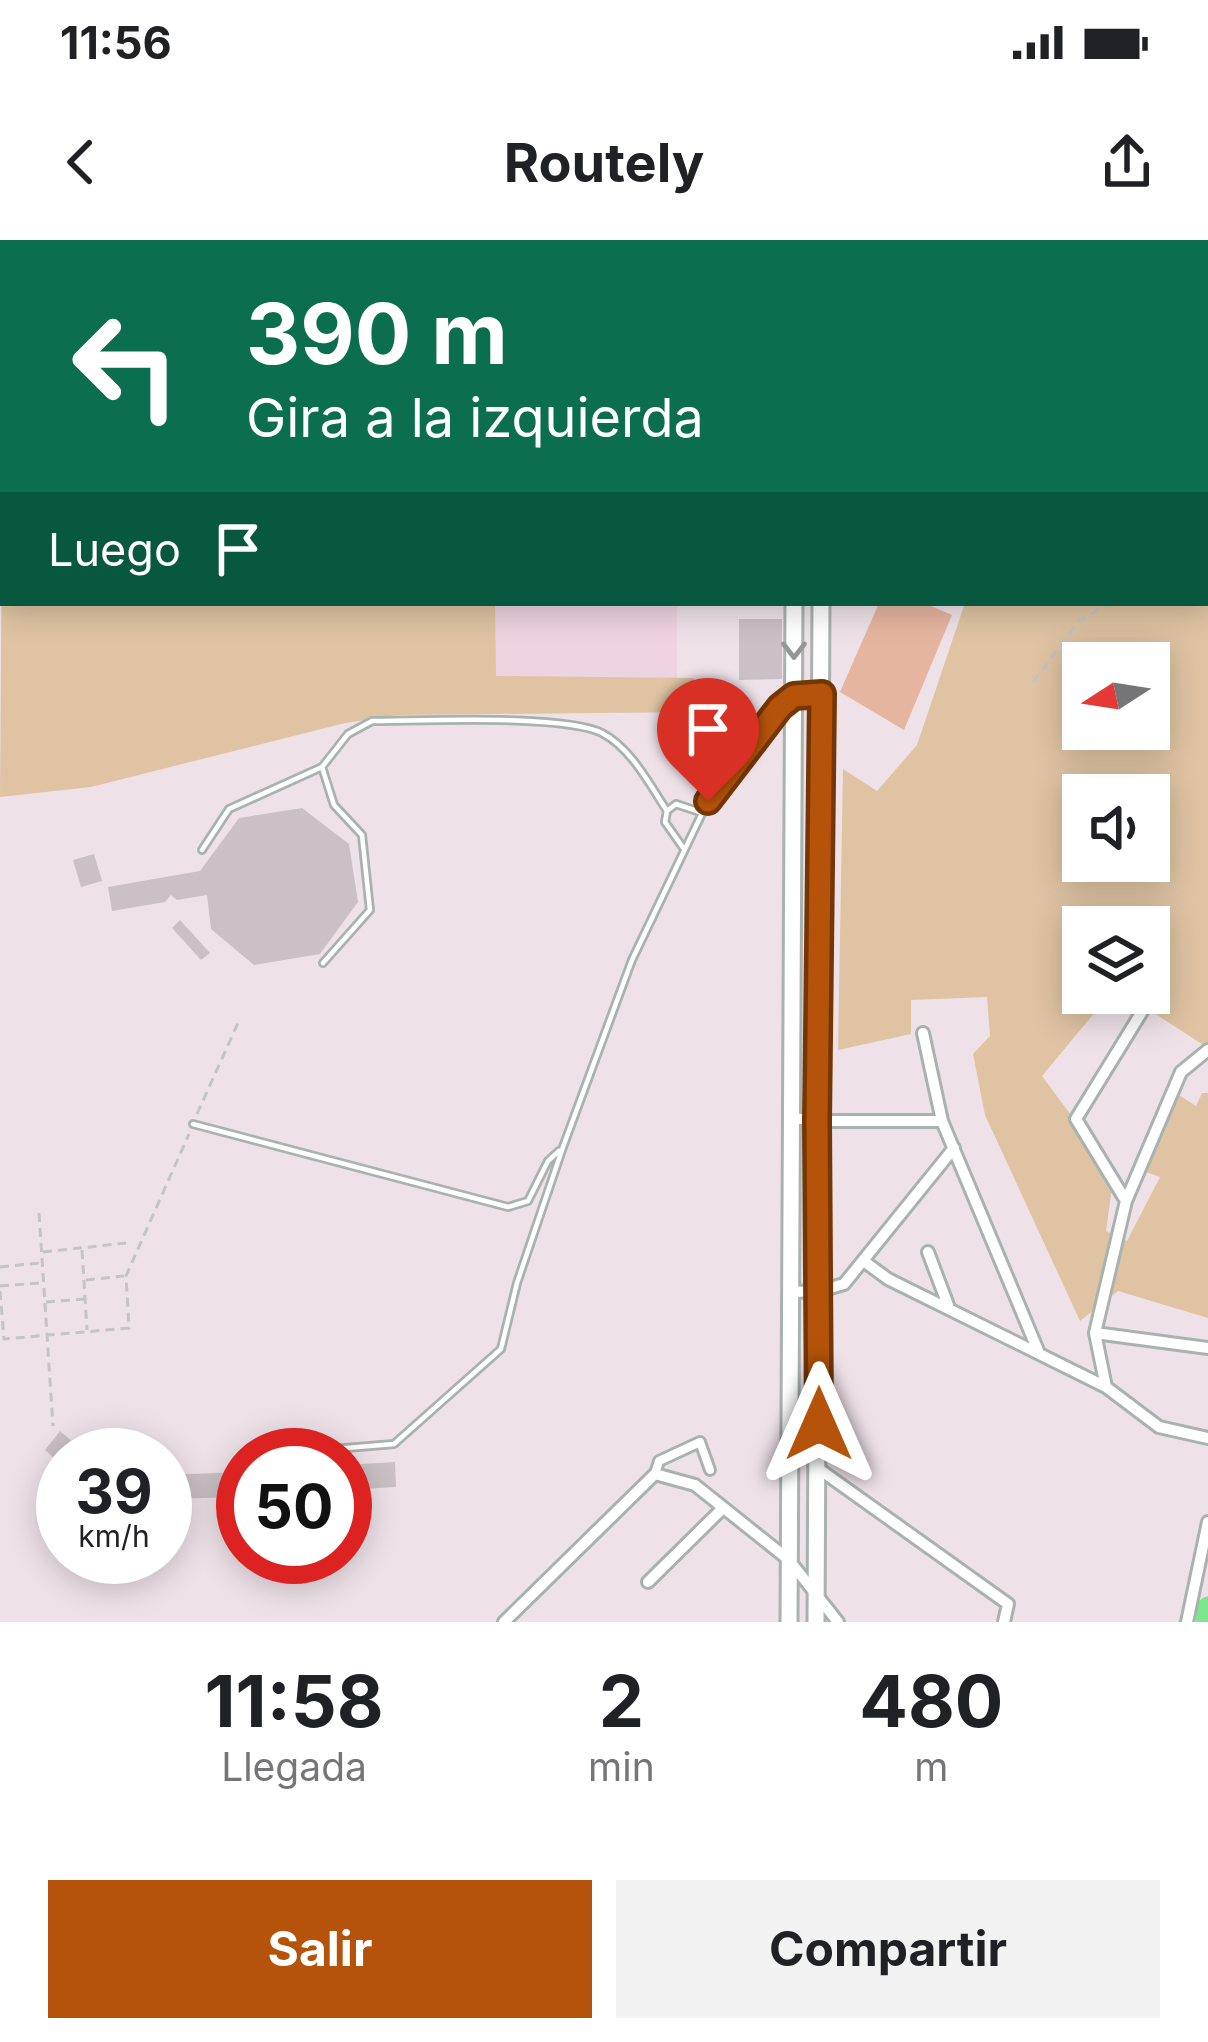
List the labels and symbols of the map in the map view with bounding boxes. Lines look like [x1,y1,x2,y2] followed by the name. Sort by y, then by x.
[781,642,807,660] one-way arrow
[1062,642,1170,750] north arrow
[657,678,759,801] pin
[756,1361,882,1487] position arrow
[216,1428,372,1584] speed limit sign: 50

